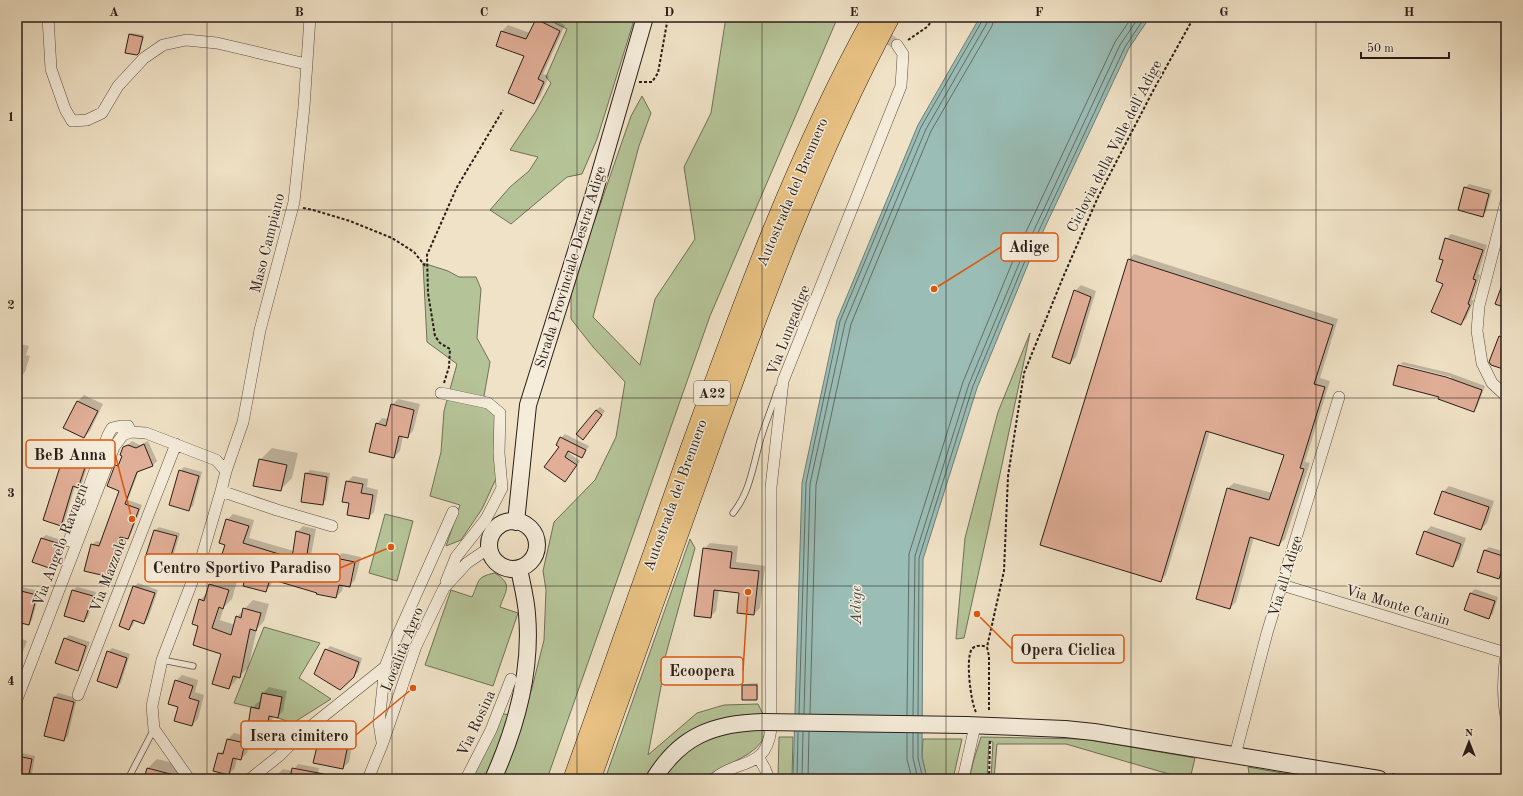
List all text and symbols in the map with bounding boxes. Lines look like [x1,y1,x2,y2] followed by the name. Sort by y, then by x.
[109,6,119,19] text: A
[294,6,304,19] text: B
[480,6,488,19] text: C
[664,6,674,19] text: D
[850,6,859,19] text: E
[1035,6,1044,19] text: F
[1219,6,1229,19] text: G
[1404,6,1415,19] text: H
[1361,34,1449,60] scale bar
[1367,42,1394,55] text: 50 m
[1065,58,1165,235] street label: Ciclovia della Valle dell'Adige
[7,111,15,124] text: 1
[755,116,832,269] street label: Autostrada del Brennero
[534,165,609,370] street label: Strada Provinciale Destra Adige
[249,192,288,295] street label: Maso Campiano
[1001,233,1058,261] callout: Adige
[1008,240,1050,256] text: Adige
[765,283,813,378] street label: Via Lungadige
[7,299,15,312] text: 2
[694,381,730,405] road number: A22
[642,418,711,573] street label: Autostrada del Brennero
[26,440,115,468] callout: BeB Anna
[34,448,106,464] text: BeB Anna
[31,482,92,609] street label: Via Angelo Ravagni
[7,487,15,500] text: 3
[1267,534,1306,619] street label: Via all'Adige
[88,536,130,615] street label: Via Mazzole
[145,554,340,582] callout: Centro Sportivo Paradiso
[153,561,331,577] text: Centro Sportivo Paradiso
[1343,583,1452,630] street label: Via Monte Canin
[849,585,865,626] water label: Adige
[380,605,427,694] street label: Località Agro
[1012,635,1124,663] callout: Opera Ciclica
[1020,643,1116,659] text: Opera Ciclica
[661,657,743,685] callout: Ecoopera
[669,664,735,680] text: Ecoopera
[7,675,15,688] text: 4
[456,688,499,759] street label: Via Rosina
[241,721,356,749] callout: Isera cimitero
[1449,722,1489,762] north arrow
[1465,728,1474,739] text: N
[249,729,349,745] text: Isera cimitero

